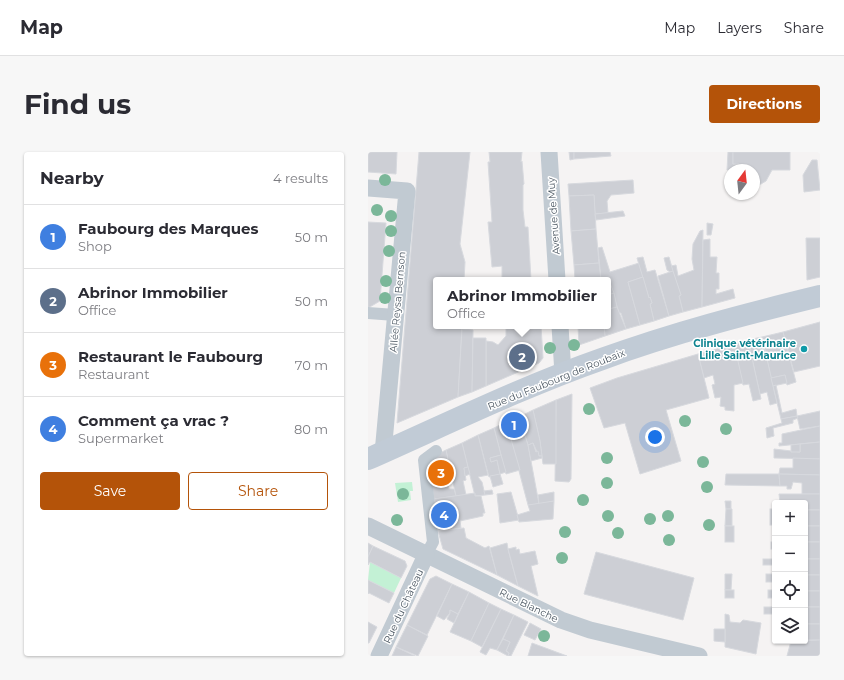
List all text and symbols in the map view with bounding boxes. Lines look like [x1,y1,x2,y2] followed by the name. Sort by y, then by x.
[20,16,63,39] text: Map
[664,19,695,37] text: Map
[717,19,762,37] text: Layers
[784,19,824,37] text: Share
[709,85,820,123] button: Directions
[24,87,131,121] text: Find us
[724,164,760,200] north arrow
[40,168,104,188] text: Nearby
[273,170,328,186] text: 4 results
[544,176,563,255] street label: Avenue de Muy
[78,219,259,238] text: Faubourg des Marques
[50,229,56,245] text: 1
[295,229,328,245] text: 50 m
[78,238,112,254] text: Shop
[387,251,408,353] street label: Allée Reysa Bernson
[433,277,611,329] popup
[78,283,228,302] text: Abrinor Immobilier
[447,286,597,305] text: Abrinor Immobilier
[49,293,57,309] text: 2
[295,293,328,309] text: 50 m
[78,302,116,318] text: Office
[447,305,485,321] text: Office
[693,337,796,362] place label: Clinique vétérinaire Lille Saint-Maurice
[509,342,535,372] pin: 2
[799,344,809,354] marker: Clinique vétérinaire Lille Saint-Maurice
[486,346,627,413] street label: Rue du Faubourg de Roubaix
[78,347,263,366] text: Restaurant le Faubourg
[49,357,57,373] text: 3
[295,357,328,373] text: 70 m
[78,366,149,382] text: Restaurant
[501,410,527,440] pin: 1
[78,411,229,430] text: Comment ça vrac ?
[49,421,57,437] text: 4
[294,421,328,437] text: 80 m
[645,427,665,447] your location
[78,430,164,446] text: Supermarket
[428,458,454,488] pin: 3
[40,472,180,510] button: Save
[188,472,328,510] button: Share
[431,500,457,530] pin: 4
[772,500,808,644] map controls
[772,500,808,536] button: +
[772,536,808,572] button: −
[380,567,426,646] street label: Rue du Château
[772,572,808,608] button: locate
[497,586,560,625] street label: Rue Blanche
[772,608,808,644] button: layers

